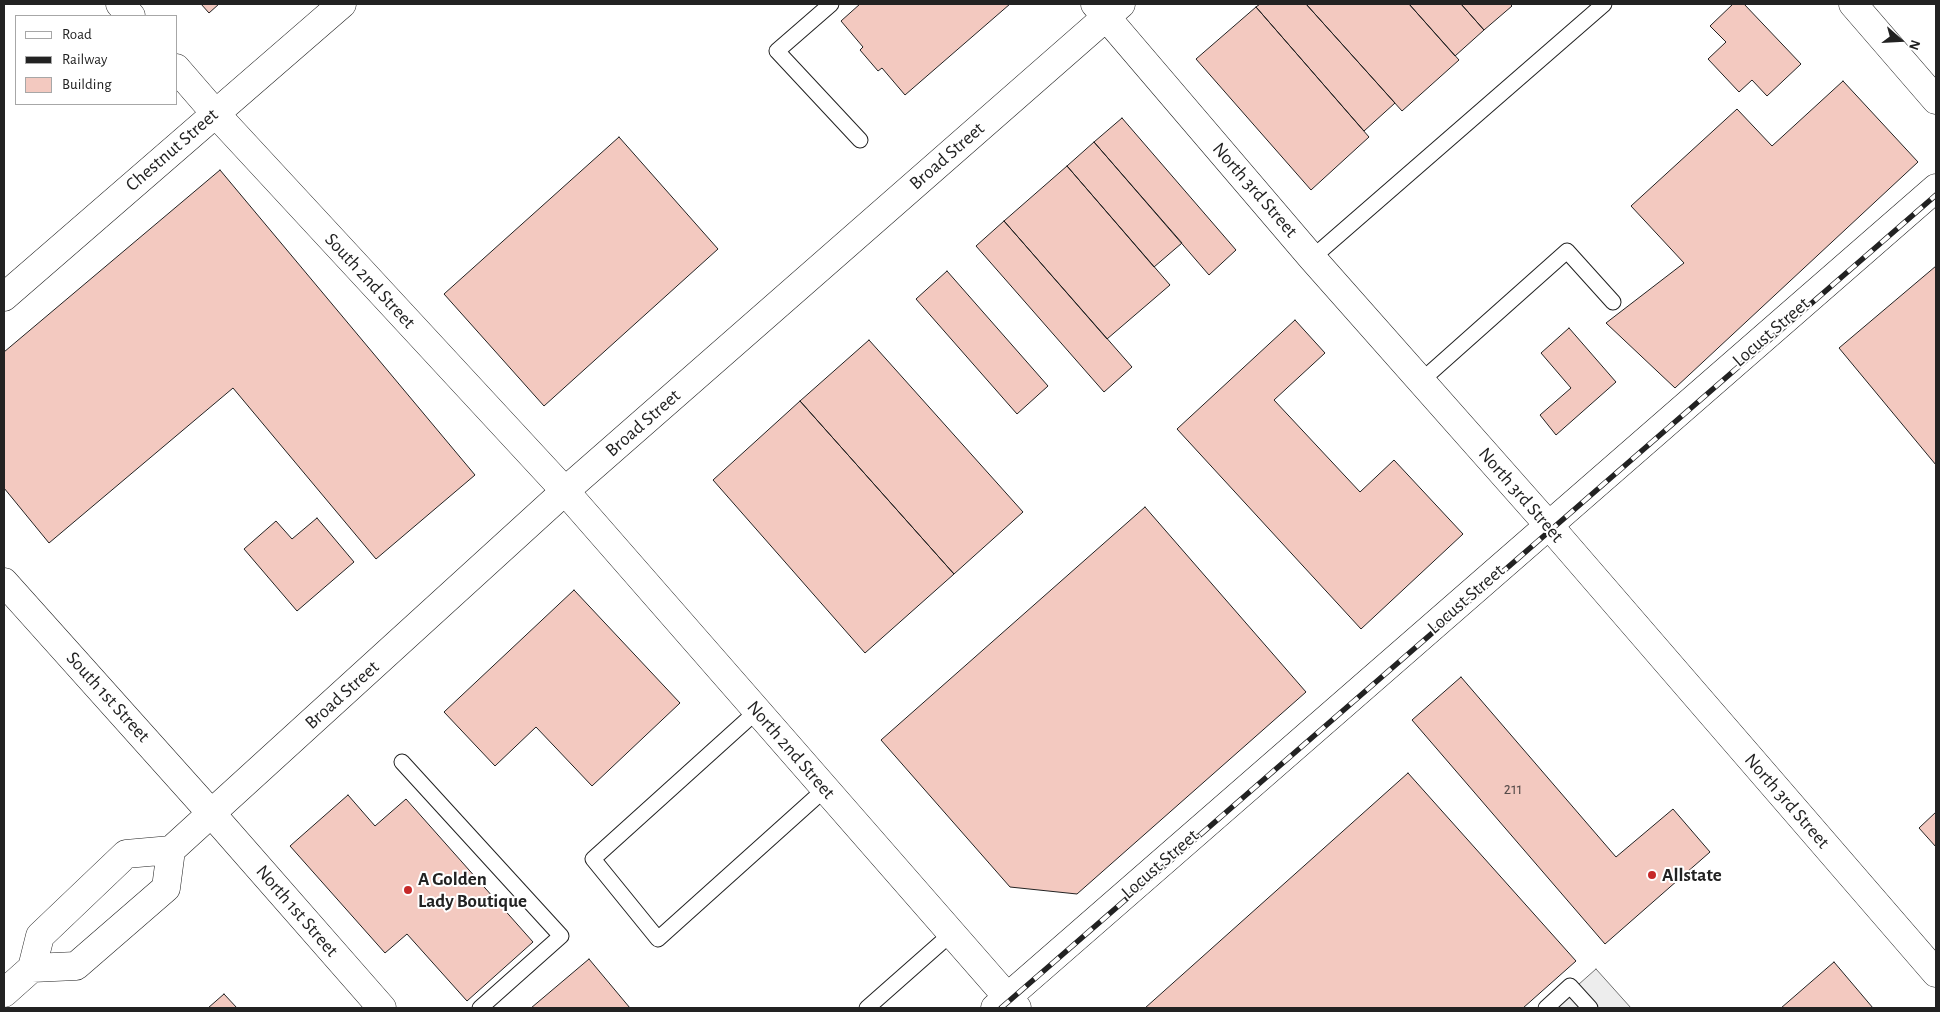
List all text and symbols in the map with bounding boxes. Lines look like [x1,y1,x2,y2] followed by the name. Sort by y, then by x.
[15,15,178,105] legend
[1875,15,1925,65] north arrow
[62,27,92,42] text: Road
[1906,38,1922,52] text: N
[62,52,107,67] text: Railway
[62,77,112,92] text: Building
[121,104,223,196] street label: Chestnut Street
[905,117,989,195] street label: Broad Street
[1207,138,1303,242] street label: North 3rd Street
[320,228,420,334] street label: South 2nd Street
[1728,292,1814,372] street label: Locust Street
[601,384,685,462] street label: Broad Street
[1473,443,1569,547] street label: North 3rd Street
[1423,559,1509,639] street label: Locust Street
[61,647,155,747] street label: South 1st Street
[300,656,384,734] street label: Broad Street
[742,696,840,804] street label: North 2nd Street
[1739,749,1835,853] street label: North 3rd Street
[1504,779,1522,799] house number: 211
[1117,824,1203,904] street label: Locust Street
[251,860,343,962] street label: North 1st Street
[1662,864,1722,886] place label: Allstate
[418,868,527,912] place label: A Golden Lady Boutique
[1646,869,1658,881] marker: Allstate
[402,884,414,896] marker: A Golden Lady Boutique

